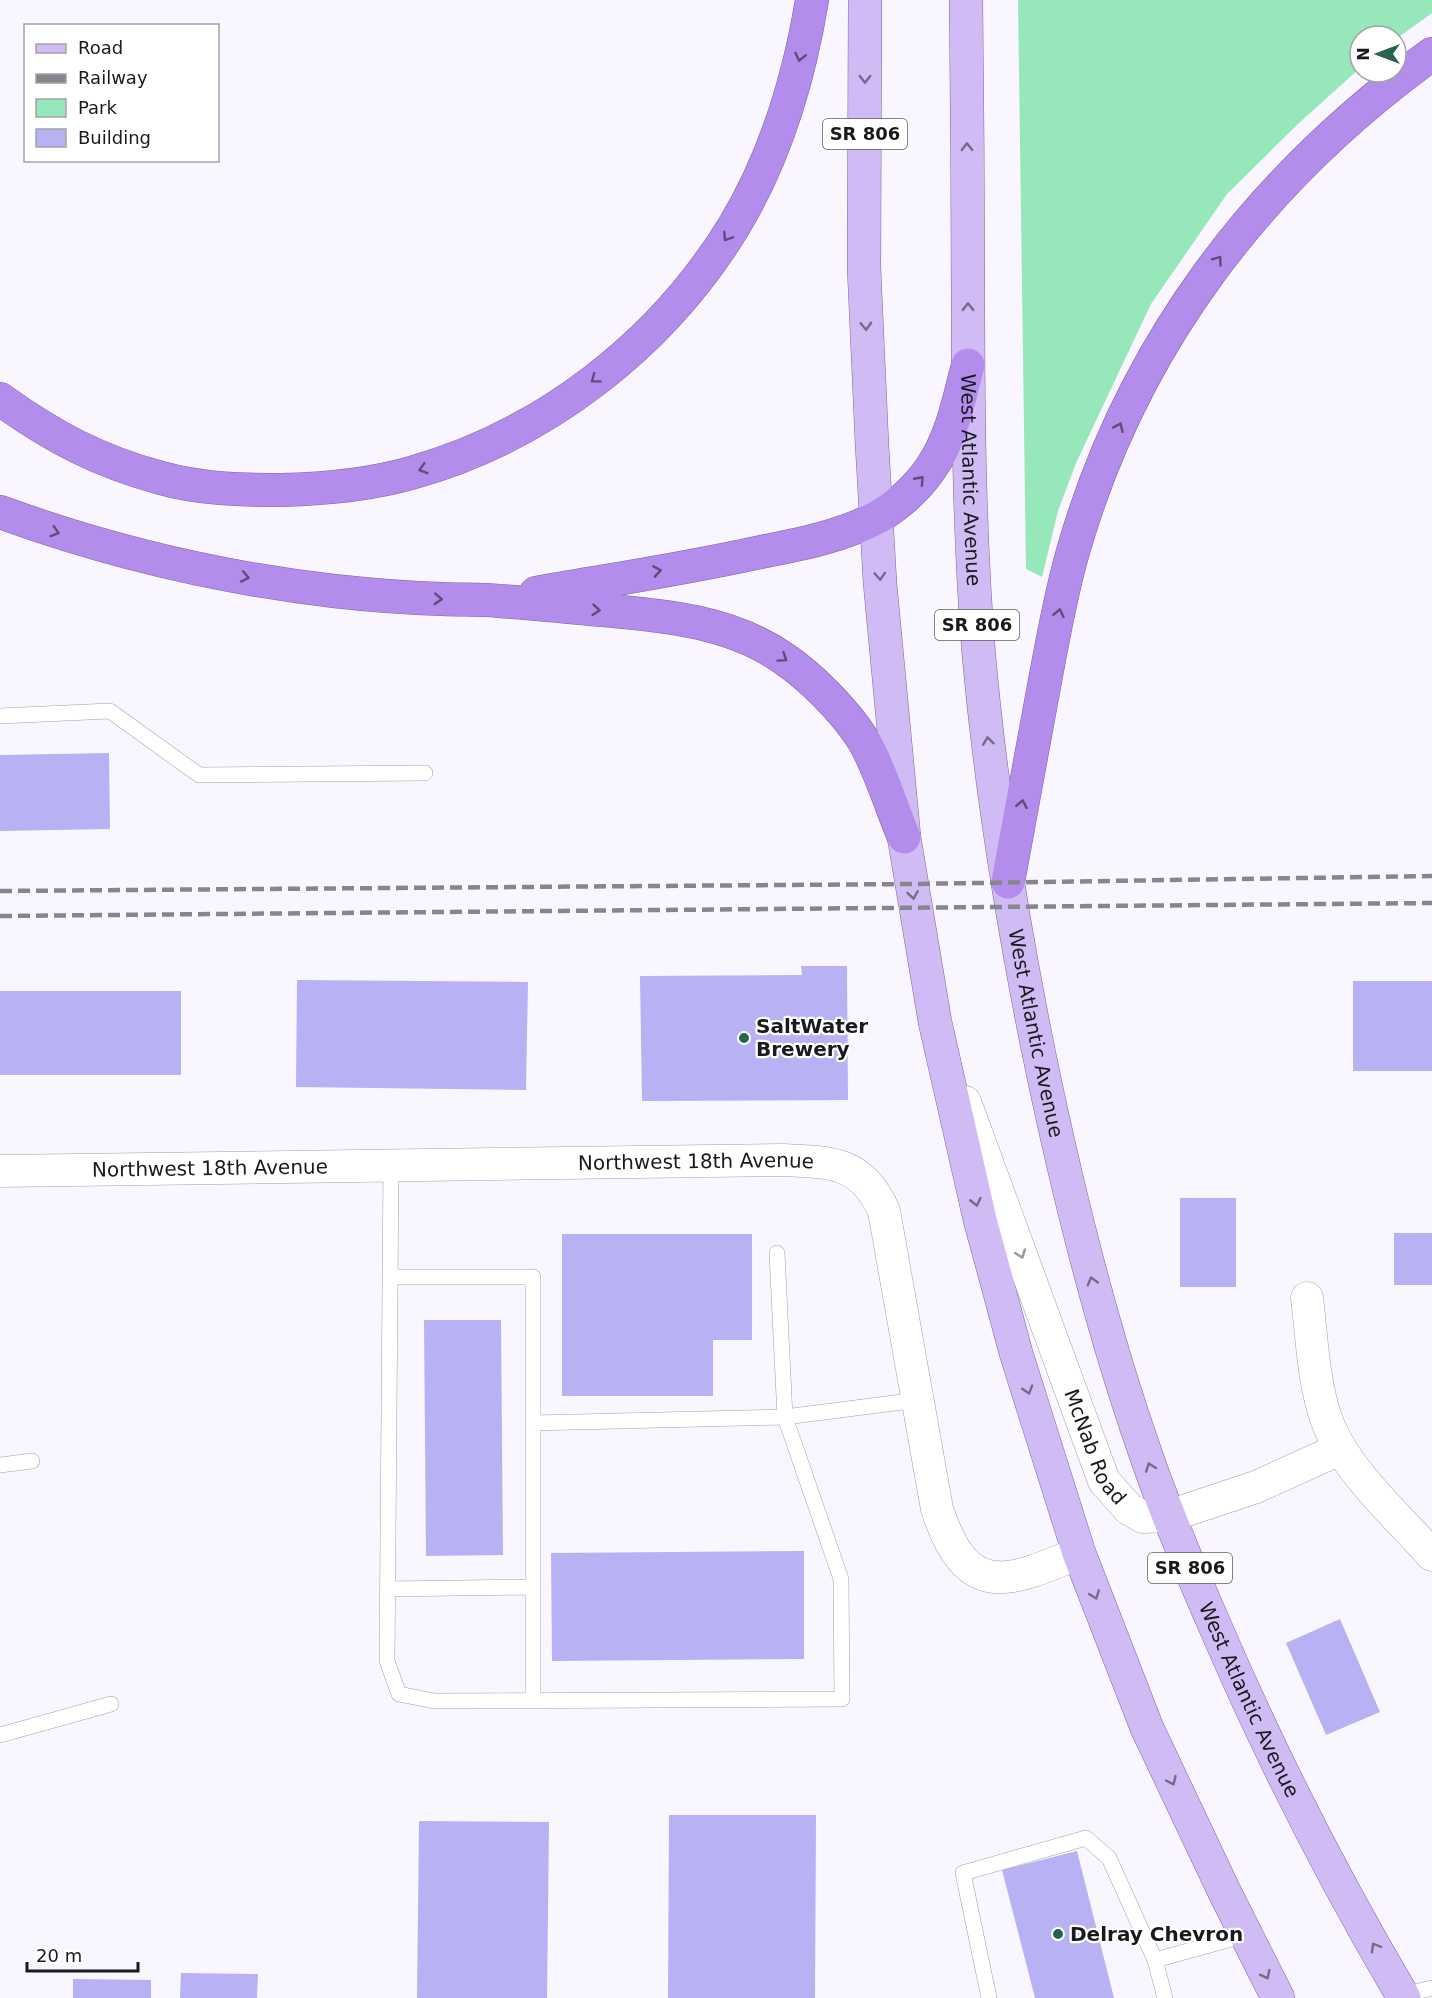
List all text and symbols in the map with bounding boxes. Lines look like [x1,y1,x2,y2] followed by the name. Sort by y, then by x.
[24,24,219,162] legend
[1348,24,1408,84] north arrow
[78,37,123,58] text: Road
[1354,47,1373,61] text: N
[794,52,807,62] one-way arrow
[78,67,148,88] text: Railway
[859,75,871,84] one-way arrow
[78,97,117,118] text: Park
[823,119,907,149] road number: SR 806
[78,127,151,148] text: Building
[961,143,973,152] one-way arrow
[723,230,734,241] one-way arrow
[1210,255,1221,266] one-way arrow
[962,302,974,311] one-way arrow
[860,322,873,331] one-way arrow
[591,372,602,383] one-way arrow
[956,374,986,587] street label: West Atlantic Avenue
[1111,423,1123,434] one-way arrow
[418,462,429,474] one-way arrow
[913,476,924,487] one-way arrow
[49,524,60,537] one-way arrow
[653,566,662,578] one-way arrow
[239,570,249,583] one-way arrow
[873,572,886,581] one-way arrow
[434,593,443,605] one-way arrow
[592,603,601,616] one-way arrow
[1052,608,1065,618] one-way arrow
[935,610,1019,640] road number: SR 806
[776,651,787,662] one-way arrow
[983,736,995,746] one-way arrow
[1015,799,1028,809] one-way arrow
[906,890,918,900] one-way arrow
[1004,927,1069,1140] street label: West Atlantic Avenue
[756,1014,868,1061] place label: SaltWater Brewery
[737,1031,751,1045] marker: SaltWater Brewery
[578,1148,815,1175] street label: Northwest 18th Avenue
[92,1154,328,1182] street label: Northwest 18th Avenue
[968,1197,981,1207] one-way arrow
[1013,1248,1026,1259] one-way arrow
[1087,1276,1099,1287] one-way arrow
[1021,1384,1033,1395] one-way arrow
[1059,1386,1131,1510] street label: McNab Road
[1145,1462,1157,1473] one-way arrow
[1148,1553,1232,1583] road number: SR 806
[1088,1589,1100,1600] one-way arrow
[1194,1598,1305,1801] street label: West Atlantic Avenue
[1164,1775,1176,1786] one-way arrow
[1070,1922,1243,1946] place label: Delray Chevron
[1051,1927,1065,1941] marker: Delray Chevron
[27,1935,138,1973] scale bar
[1371,1943,1382,1953] one-way arrow
[36,1945,82,1966] text: 20 m
[1259,1969,1270,1980] one-way arrow

